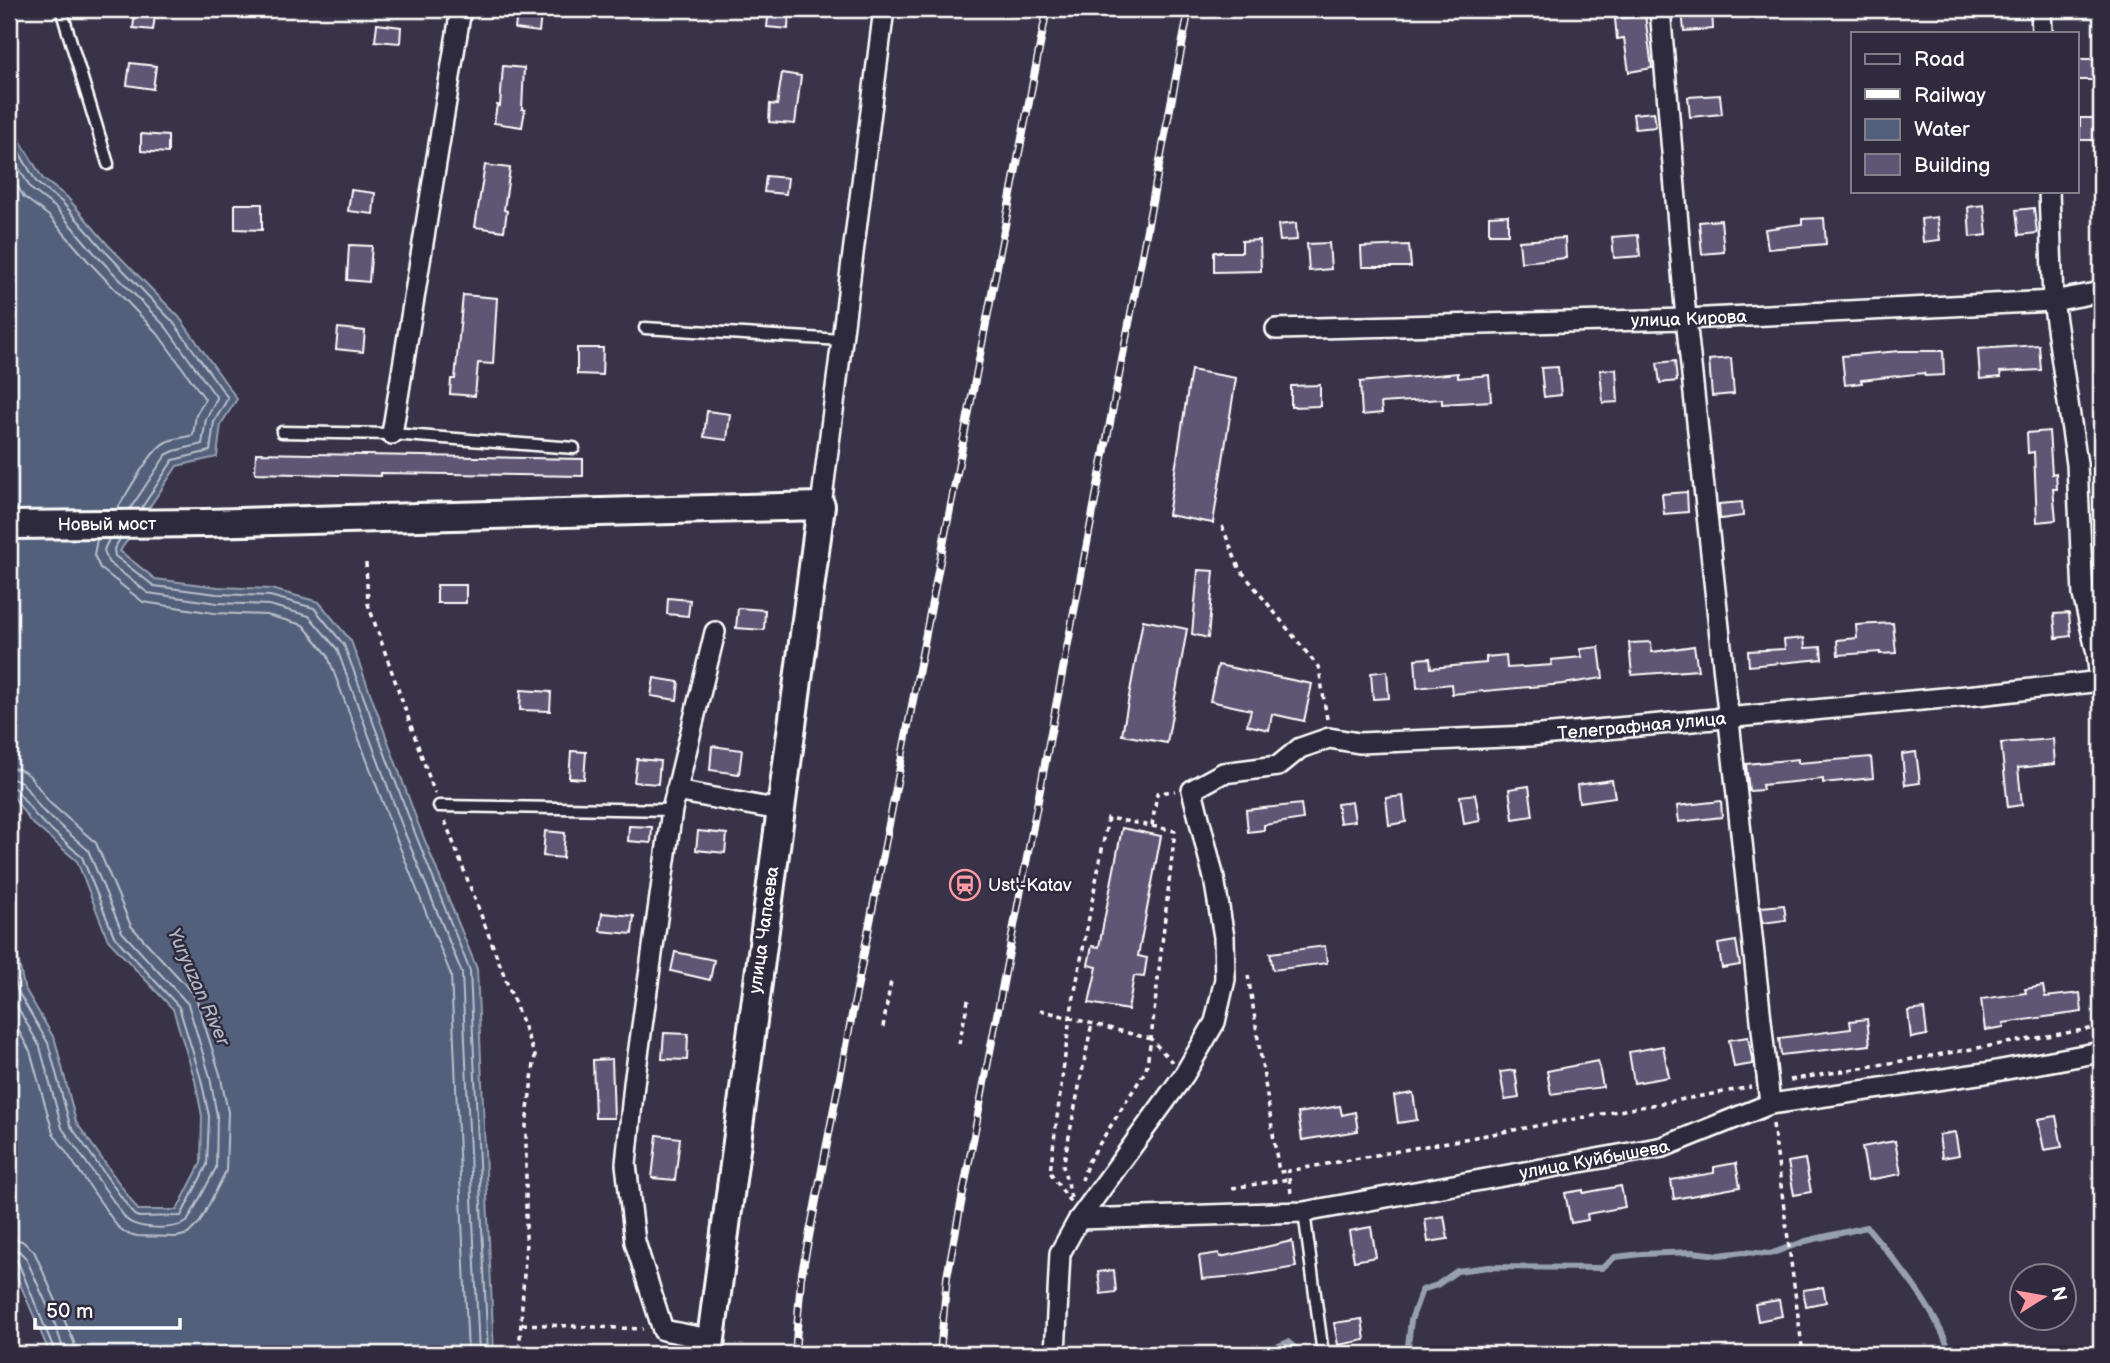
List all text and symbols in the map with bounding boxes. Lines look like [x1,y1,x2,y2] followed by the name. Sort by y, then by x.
[1851,32,2078,192] legend
[1914,47,1965,72] text: Road
[1914,83,1986,108] text: Railway
[1914,117,1970,142] text: Water
[1914,153,1990,178] text: Building
[1631,306,1748,331] street label: улица Кирова
[57,513,157,535] street label: Новый мост
[1556,708,1727,744] street label: Телеграфная улица
[745,865,783,995] street label: улица Чапаева
[948,868,982,902] station icon: Ust'-Katav
[988,875,1072,896] place label: Ust'-Katav
[162,925,235,1050] water label: Yuryuzan River
[1518,1135,1673,1183] street label: улица Куйбышева
[2008,1262,2078,1332] north arrow
[2046,1285,2071,1303] text: N
[35,1286,180,1330] scale bar
[46,1299,93,1324] text: 50 m

